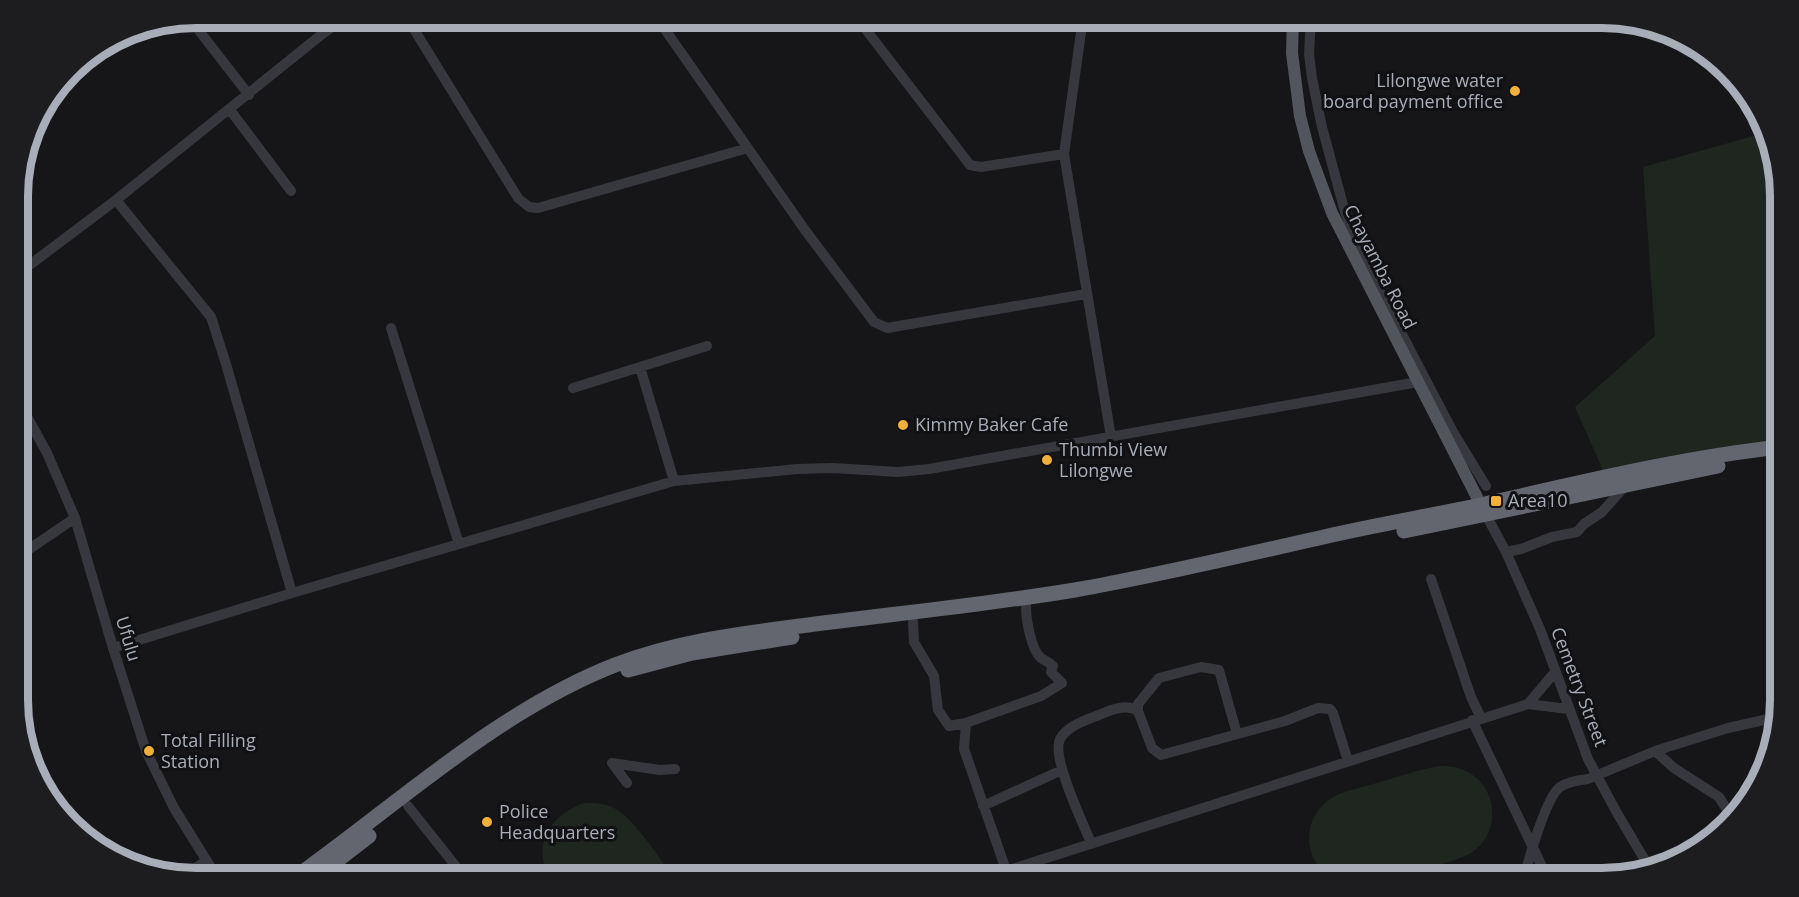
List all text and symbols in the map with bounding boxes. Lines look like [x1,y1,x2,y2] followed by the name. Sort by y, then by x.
[1323,68,1504,113] place label: Lilongwe water board payment office
[1508,84,1522,98] marker: Lilongwe water board payment office
[1339,200,1423,333] street label: Chayamba Road
[915,412,1068,436] place label: Kimmy Baker Cafe
[896,418,910,432] marker: Kimmy Baker Cafe
[1059,437,1167,482] place label: Thumbi View Lilongwe
[1040,453,1054,467] marker: Thumbi View Lilongwe
[1508,488,1567,512] place label: Area10
[1489,494,1503,508] marker: Area10
[111,613,147,664] street label: Ufulu
[1546,624,1614,750] street label: Cemetry Street
[161,728,256,773] place label: Total Filling Station
[142,744,156,758] marker: Total Filling Station
[499,799,615,844] place label: Police Headquarters
[480,815,494,829] marker: Police Headquarters

